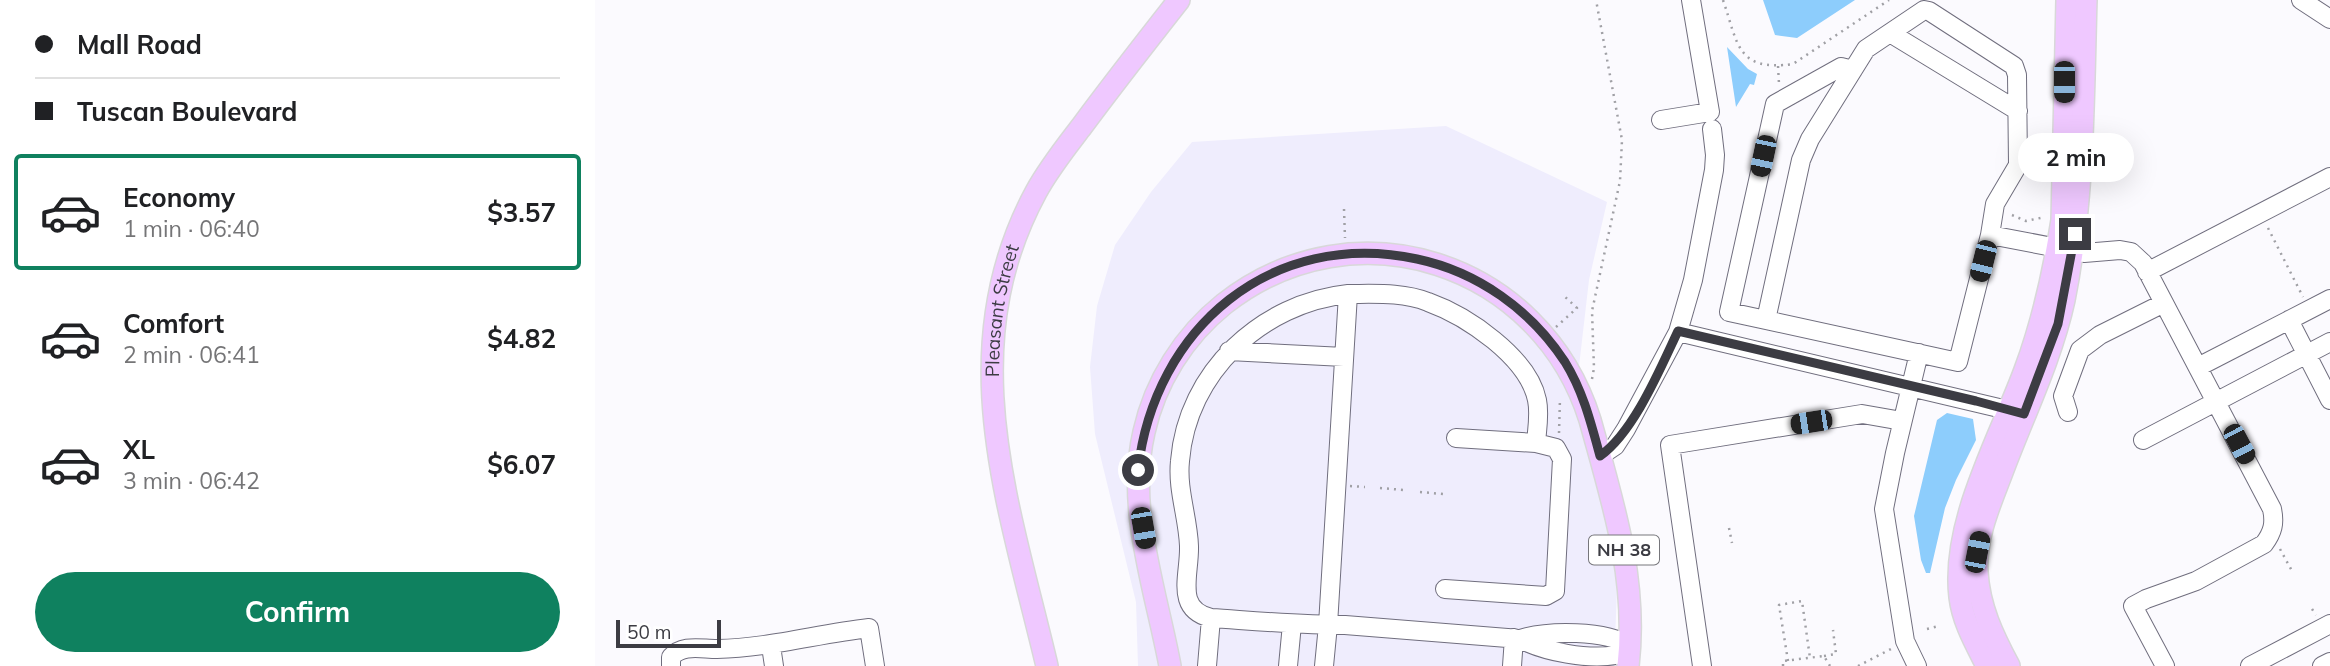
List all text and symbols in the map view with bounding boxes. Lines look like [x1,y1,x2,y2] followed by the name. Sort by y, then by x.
[77,28,202,61] text: Mall Road
[2054,61,2075,103] car
[77,95,297,128] text: Tuscan Boulevard
[2017,132,2133,182] callout: 2 min
[1749,133,1778,179] car
[2046,143,2106,172] text: 2 min
[39,181,102,244] icon: car
[123,181,235,214] text: Economy
[487,196,556,229] text: $3.57
[123,214,260,243] text: 1 min · 06:40
[2059,218,2091,250] route end
[1968,238,1999,284] car
[980,240,1024,377] street label: Pleasant Street
[39,307,102,370] icon: car
[123,307,224,340] text: Comfort
[487,322,556,355] text: $4.82
[123,340,260,369] text: 2 min · 06:41
[1789,408,1834,436] car
[2220,421,2259,467] car
[39,433,102,496] icon: car
[123,433,155,466] text: XL
[487,448,556,481] text: $6.07
[1122,454,1154,486] route start
[123,466,260,495] text: 3 min · 06:42
[1130,505,1157,551] car
[1963,529,1992,575] car
[1589,536,1659,564] road number: NH 38
[35,572,560,652] button: Confirm
[616,617,721,649] scale bar
[627,620,671,644] text: 50 m

